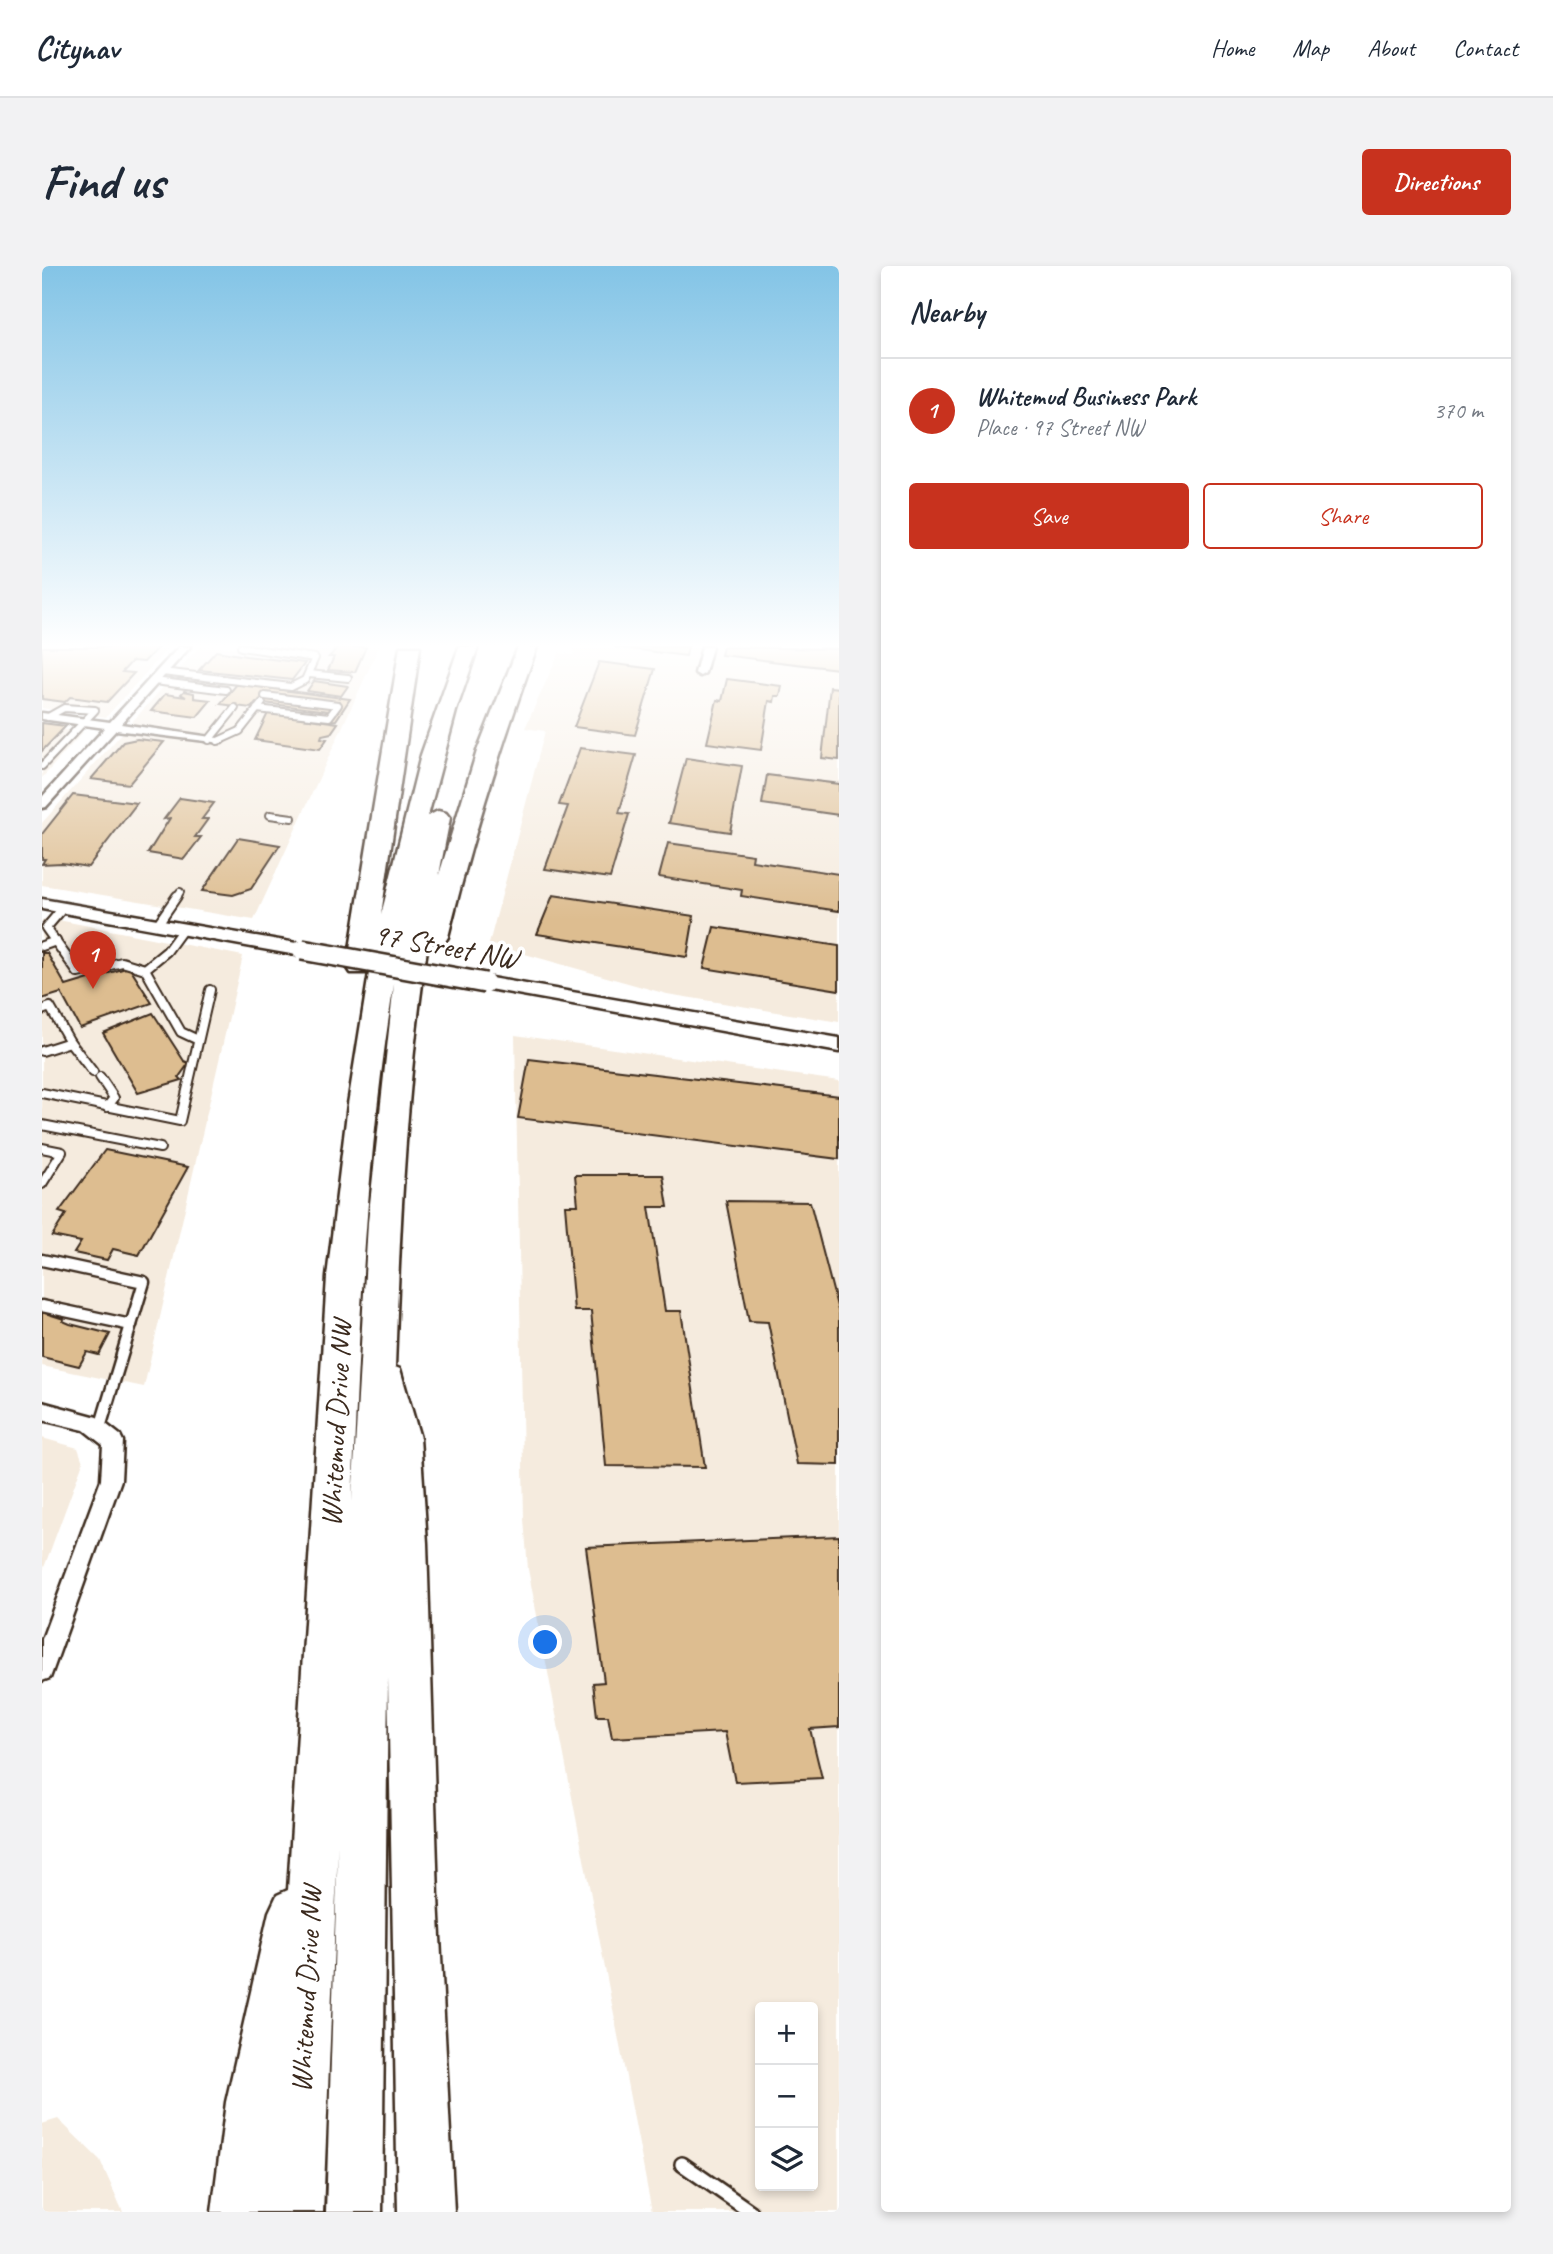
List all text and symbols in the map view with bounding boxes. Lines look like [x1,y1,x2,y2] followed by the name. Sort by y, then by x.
[35,27,119,69] text: Citynav
[1211,33,1254,63] text: Home
[1292,33,1329,63] text: Map
[1367,33,1415,63] text: About
[1453,33,1518,63] text: Contact
[1362,149,1511,215] button: Directions
[42,151,164,213] text: Find us
[909,293,985,331] text: Nearby
[976,380,1196,413] text: Whitemud Business Park
[927,396,937,425] text: 1
[1434,396,1483,425] text: 370 m
[976,413,1144,442] text: Place · 97 Street NW
[909,483,1189,549] button: Save
[1203,483,1483,549] button: Share
[371,915,525,978] street label: 97 Street NW
[70,931,116,989] pin: 1
[312,1315,361,1528] street label: Whitemud Drive NW
[528,1625,562,1659] your location
[282,1881,331,2094] street label: Whitemud Drive NW
[755,2002,818,2191] map controls
[755,2002,818,2065] button: +
[755,2065,818,2128] button: −
[755,2128,818,2191] button: layers

